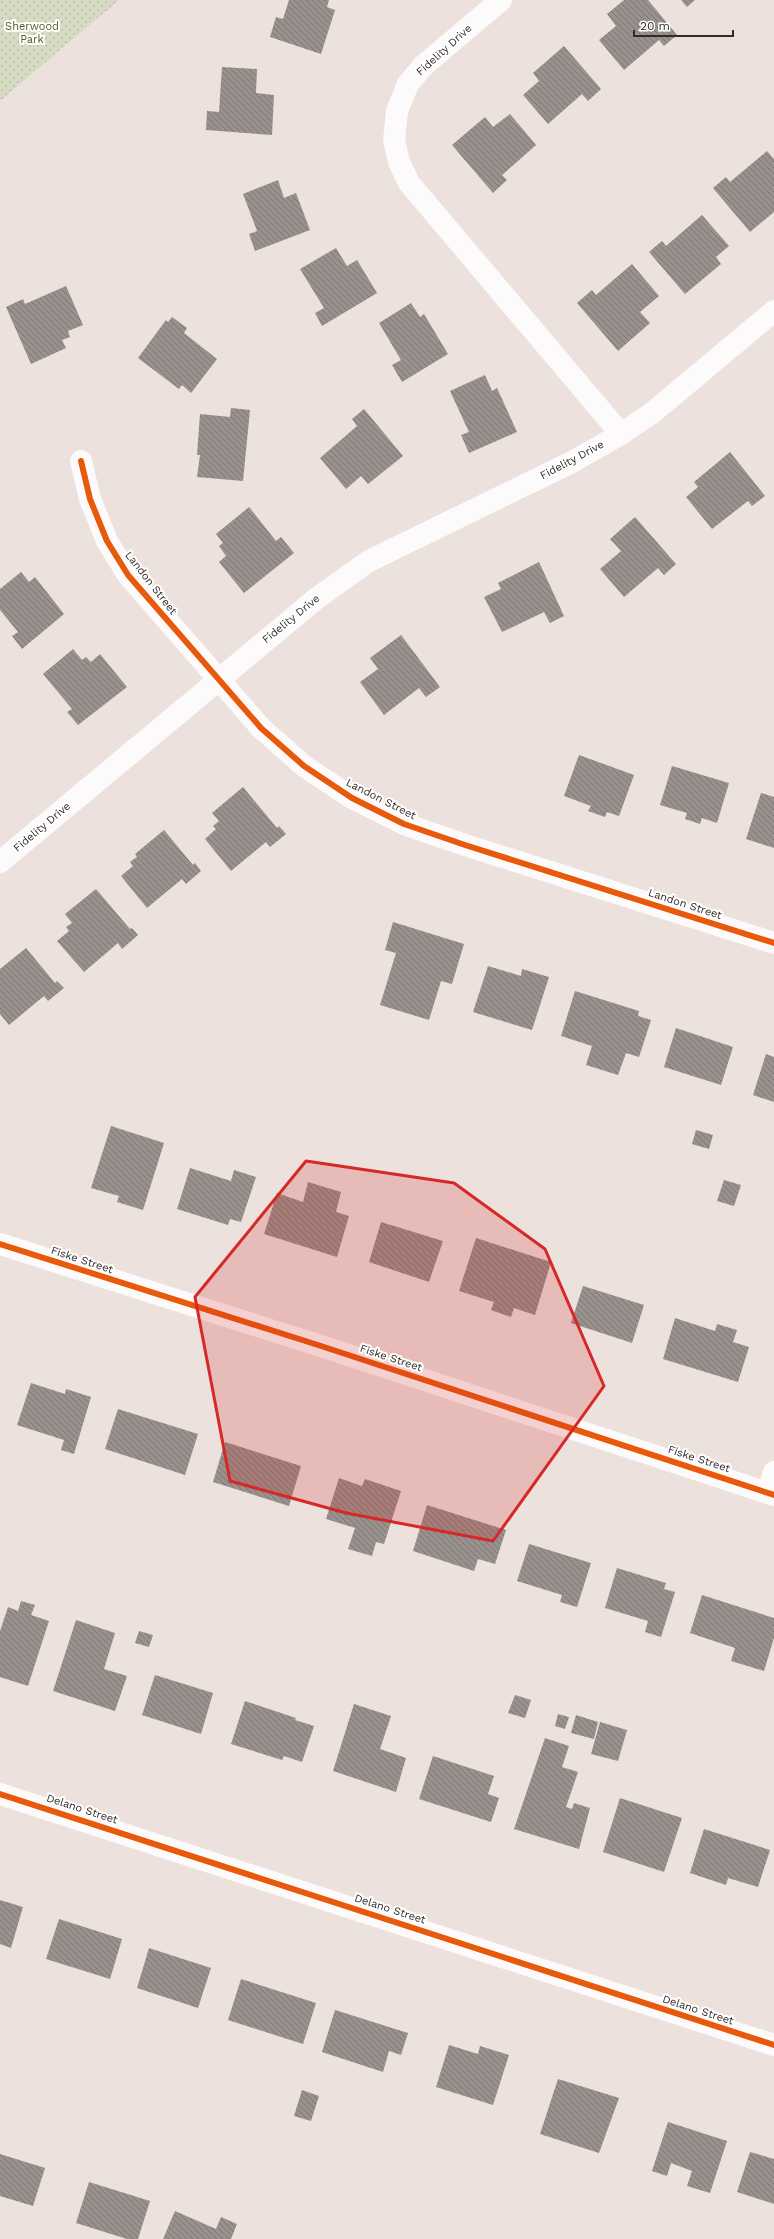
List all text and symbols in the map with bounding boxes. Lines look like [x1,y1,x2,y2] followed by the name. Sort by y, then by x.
[634,12,733,38] scale bar
[640,19,670,33] text: 20 m
[5,20,59,46] park label: Sherwood Park
[414,22,474,78] street label: Fidelity Drive
[538,438,606,482] street label: Fidelity Drive
[122,549,180,618] street label: Landon Street
[260,592,322,646] street label: Fidelity Drive
[344,776,419,822] street label: Landon Street
[11,799,73,855] street label: Fidelity Drive
[646,886,724,922] street label: Landon Street
[49,1244,115,1276] street label: Fiske Street
[358,1342,424,1374] street label: Fiske Street
[666,1443,732,1475] street label: Fiske Street
[45,1791,120,1827] street label: Delano Street
[353,1891,428,1927] street label: Delano Street
[661,1992,736,2028] street label: Delano Street

